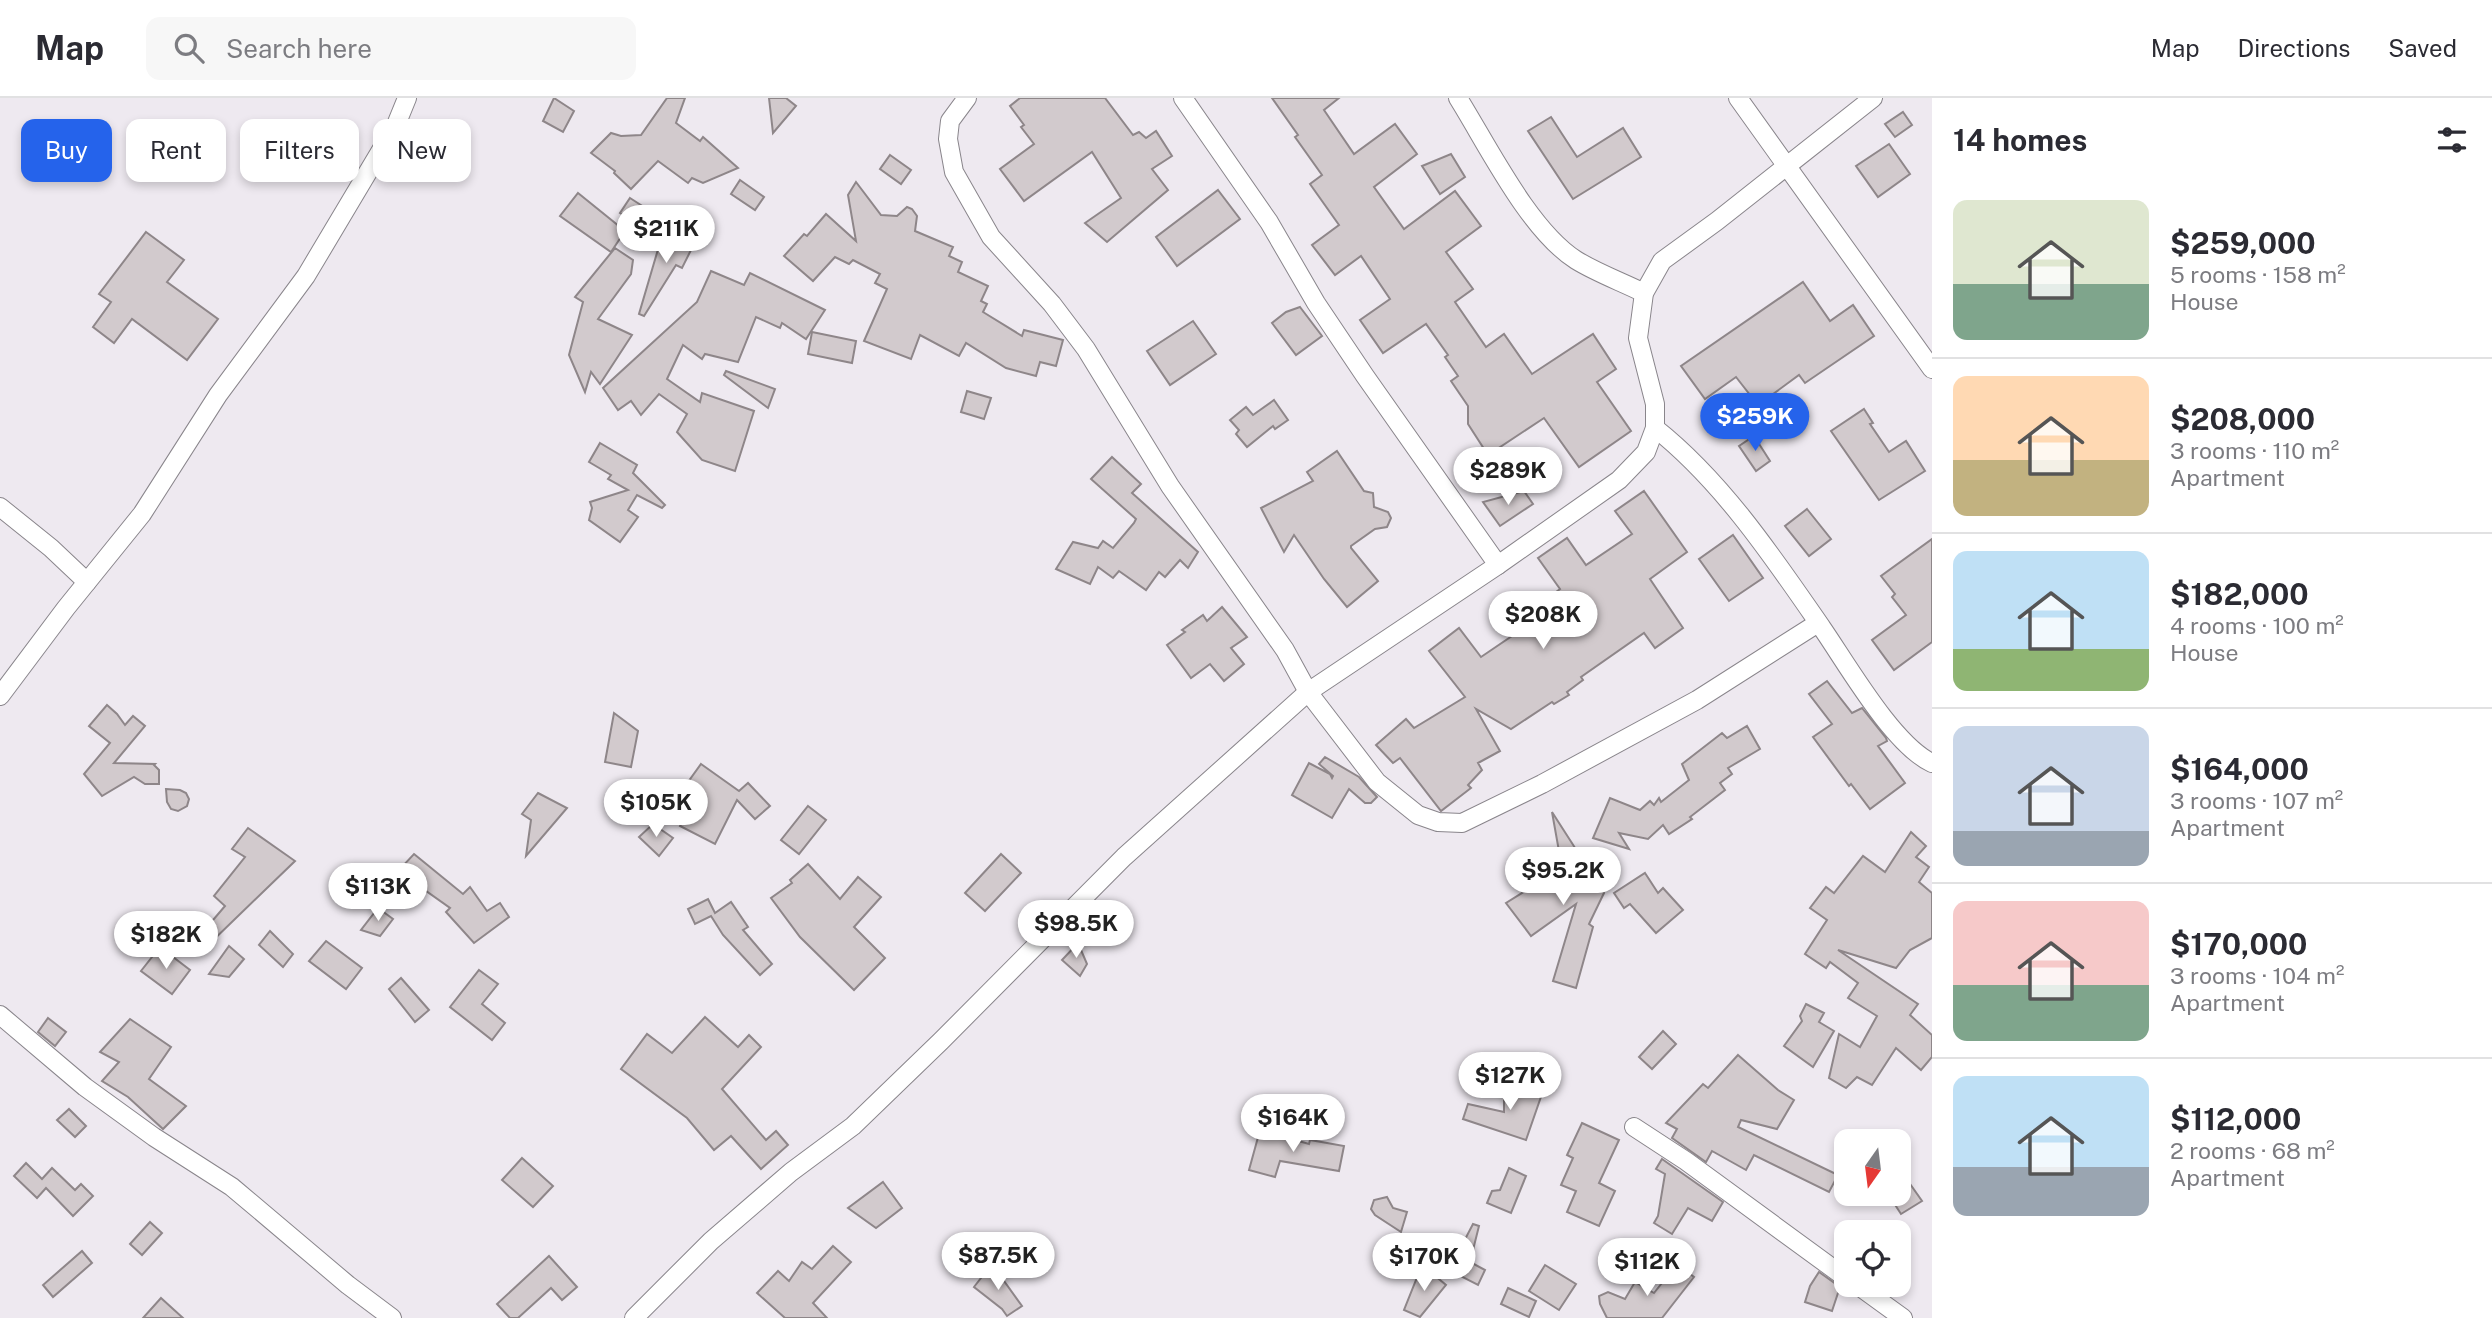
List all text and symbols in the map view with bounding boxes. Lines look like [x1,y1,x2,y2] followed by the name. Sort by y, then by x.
[146,17,636,80] search box
[35,29,104,67] text: Map
[170,29,208,67] icon: search
[226,33,372,64] text: Search here
[2151,34,2200,62] text: Map
[2238,34,2350,62] text: Directions
[2388,34,2457,62] text: Saved
[21,119,112,182] chip: Buy
[126,119,226,182] chip: Rent
[240,119,359,182] chip: Filters
[373,119,471,182] chip: New
[2433,121,2471,159] icon: filters
[1953,122,2087,158] text: 14 homes
[617,206,715,265] pin: $211K
[633,214,699,241] text: $211K
[2170,225,2316,261] text: $259,000
[2009,228,2093,312] icon: home
[2170,261,2346,288] text: 5 rooms · 158 m²
[2170,288,2238,315] text: House
[1706,394,1804,453] pin: $259K
[2170,401,2315,437] text: $208,000
[1716,402,1794,429] text: $259K
[2009,404,2093,488] icon: home
[2170,437,2339,464] text: 3 rooms · 110 m²
[1459,448,1557,507] pin: $289K
[1469,456,1547,483] text: $289K
[2170,464,2285,491] text: Apartment
[2170,576,2309,612] text: $182,000
[2009,579,2093,663] icon: home
[1494,592,1592,651] pin: $208K
[1505,600,1581,627] text: $208K
[2170,612,2344,639] text: 4 rooms · 100 m²
[2170,639,2238,666] text: House
[2170,751,2309,787] text: $164,000
[2009,754,2093,838] icon: home
[607,780,705,839] pin: $105K
[2170,787,2343,814] text: 3 rooms · 107 m²
[620,788,692,815] text: $105K
[2170,814,2285,841] text: Apartment
[1506,848,1620,907] pin: $95.2K
[1521,856,1605,883] text: $95.2K
[329,864,427,923] pin: $113K
[344,872,412,899] text: $113K
[1019,900,1133,960] pin: $98.5K
[1034,909,1118,936] text: $98.5K
[117,912,215,971] pin: $182K
[130,920,202,947] text: $182K
[2170,926,2307,962] text: $170,000
[2009,929,2093,1013] icon: home
[2170,962,2344,989] text: 3 rooms · 104 m²
[2170,989,2285,1016] text: Apartment
[1461,1052,1559,1112] pin: $127K
[1475,1061,1546,1088] text: $127K
[1244,1094,1342,1154] pin: $164K
[2170,1101,2301,1137] text: $112,000
[1257,1103,1329,1130] text: $164K
[2009,1104,2093,1188] icon: home
[1834,1129,1911,1206] north arrow
[1834,1129,1911,1297] map controls
[2170,1137,2335,1164] text: 2 rooms · 68 m²
[2170,1164,2285,1191] text: Apartment
[1834,1220,1911,1297] button: locate
[941,1232,1055,1292] pin: $87.5K
[1375,1234,1473,1293] pin: $170K
[1598,1238,1696,1298] pin: $112K
[958,1241,1038,1268] text: $87.5K
[1389,1242,1460,1269] text: $170K
[1614,1247,1680,1274] text: $112K

